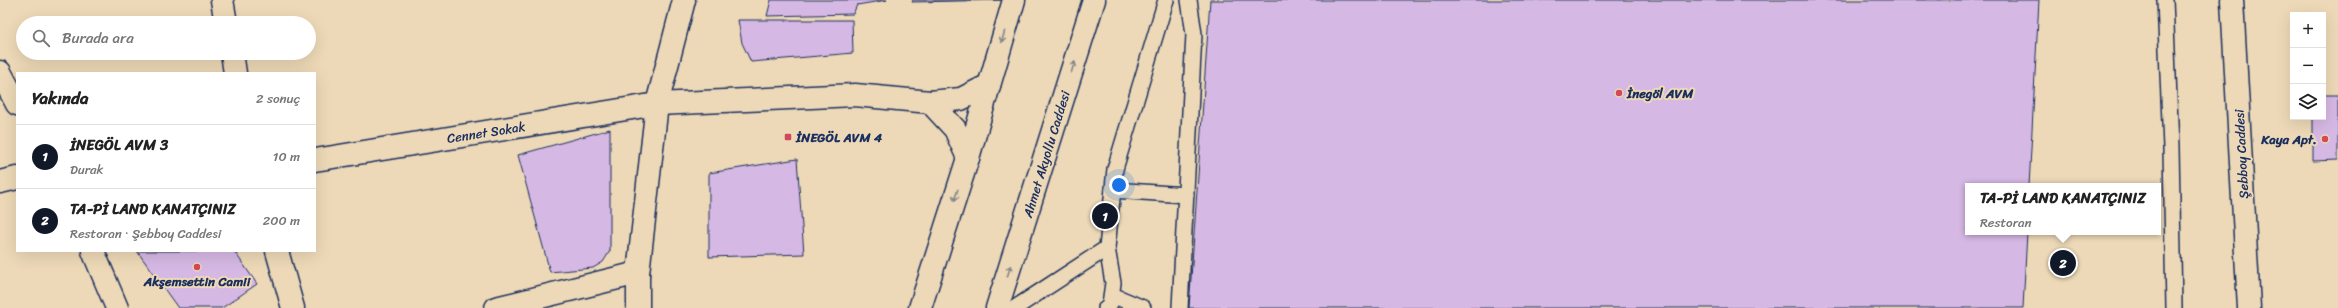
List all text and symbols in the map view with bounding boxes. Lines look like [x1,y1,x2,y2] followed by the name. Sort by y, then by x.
[2290,12,2326,120] map controls
[2290,12,2326,48] button: +
[16,16,316,60] search box
[62,25,134,51] text: Burada ara
[30,27,52,49] icon: search
[999,31,1006,44] one-way arrow
[2290,48,2326,84] button: −
[1070,60,1077,73] one-way arrow
[1626,82,1694,105] place label: İnegöl AVM
[32,83,88,113] text: Yakında
[2290,84,2326,120] button: layers
[256,87,300,110] text: 2 sonuç
[1016,87,1077,221] street label: Ahmet Akyollu Caddesi
[1614,88,1624,98] marker: İnegöl AVM
[2228,108,2255,199] street label: Şebboy Caddesi
[445,115,527,150] street label: Cennet Sokak
[795,126,883,149] place label: İNEGÖL AVM 4
[2260,128,2317,151] place label: Kaya Apt.
[70,132,168,158] text: İNEGÖL AVM 3
[783,132,793,142] marker: İNEGÖL AVM 4
[2320,134,2330,144] marker: Kaya Apt.
[42,145,48,168] text: 1
[273,145,300,168] text: 10 m
[70,158,104,181] text: Durak
[1109,175,1129,195] your location
[1965,183,2161,235] popup
[1980,185,2146,211] text: TA-Pİ LAND KANATÇINIZ
[952,188,959,201] one-way arrow
[70,196,236,222] text: TA-Pİ LAND KANATÇINIZ
[1092,201,1118,231] pin: 1
[41,209,49,232] text: 2
[263,209,300,232] text: 200 m
[1980,211,2032,234] text: Restoran
[70,222,221,245] text: Restoran · Şebboy Caddesi
[2050,248,2076,278] pin: 2
[192,262,202,272] marker: Akşemsettin Camii
[1006,264,1013,277] one-way arrow
[143,270,252,293] place label: Akşemsettin Camii

